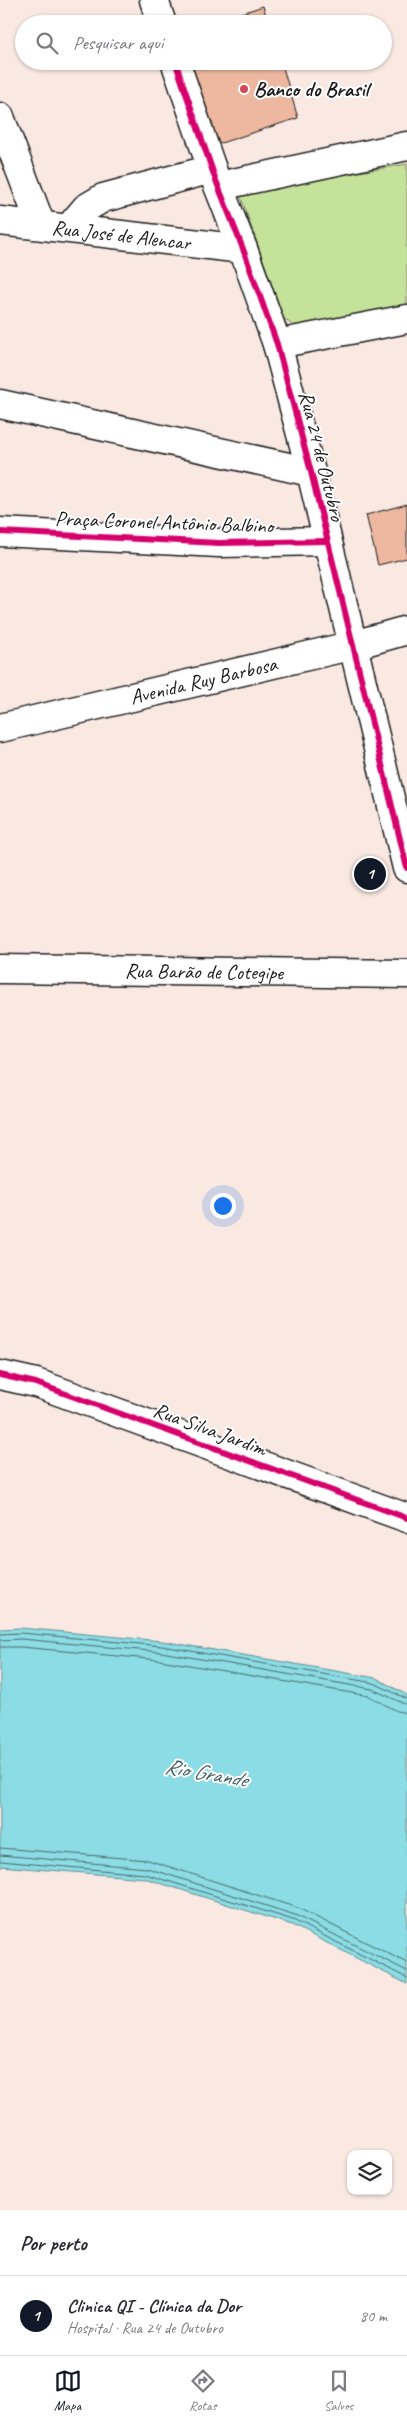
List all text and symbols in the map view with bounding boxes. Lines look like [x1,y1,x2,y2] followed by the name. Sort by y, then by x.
[15,15,392,70] search box
[33,29,61,57] icon: search
[73,31,163,55] text: Pesquisar aqui
[254,76,373,102] place label: Banco do Brasil
[238,83,250,95] marker: Banco do Brasil
[51,214,193,256] street label: Rua José de Alencar
[293,388,351,525] street label: Rua 24 de Outubro
[54,505,276,539] street label: Praça Coronel Antônio Balbino
[128,650,281,710] street label: Avenida Ruy Barbosa
[354,855,386,893] pin: 1
[125,958,284,985] street label: Rua Barão de Cotegipe
[210,1193,236,1219] your location
[150,1397,271,1462] street label: Rua Silva Jardim
[163,1752,253,1795] water label: Rio Grande
[347,2150,392,2195] map controls
[347,2150,392,2195] button: layers
[20,2230,87,2256] text: Por perto
[67,2294,241,2318] text: Clinica QI - Clínica da Dor
[32,2306,40,2326] text: 1
[360,2306,387,2326] text: 80 m
[67,2318,223,2338] text: Hospital · Rua 24 de Outubro
[54,2367,82,2414] tab: Mapa
[189,2367,217,2414] tab: Rotas
[324,2367,353,2414] tab: Salvos

